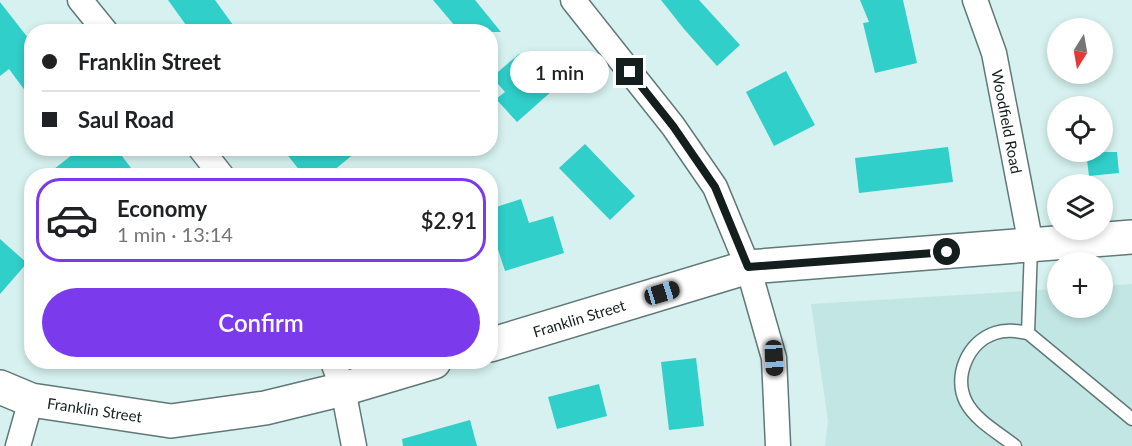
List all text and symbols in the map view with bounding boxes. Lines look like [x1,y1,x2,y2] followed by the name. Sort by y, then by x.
[1047,18,1113,84] north arrow
[1047,18,1113,318] map controls
[78,48,221,75] text: Franklin Street
[510,51,609,93] callout: 1 min
[616,58,643,85] route end
[535,60,584,84] text: 1 min
[988,68,1026,175] street label: Woodfield Road
[1047,96,1113,162] button: locate
[78,106,174,133] text: Saul Road
[1047,174,1113,240] button: layers
[45,193,99,247] icon: car
[117,195,207,222] text: Economy
[421,207,477,234] text: $2.91
[117,222,233,246] text: 1 min · 13:14
[933,238,960,265] route start
[1047,252,1113,318] button: +
[642,279,682,307] car
[42,288,480,357] button: Confirm
[531,295,628,341] street label: Franklin Street
[764,340,784,376] car
[46,394,144,426] street label: Franklin Street

